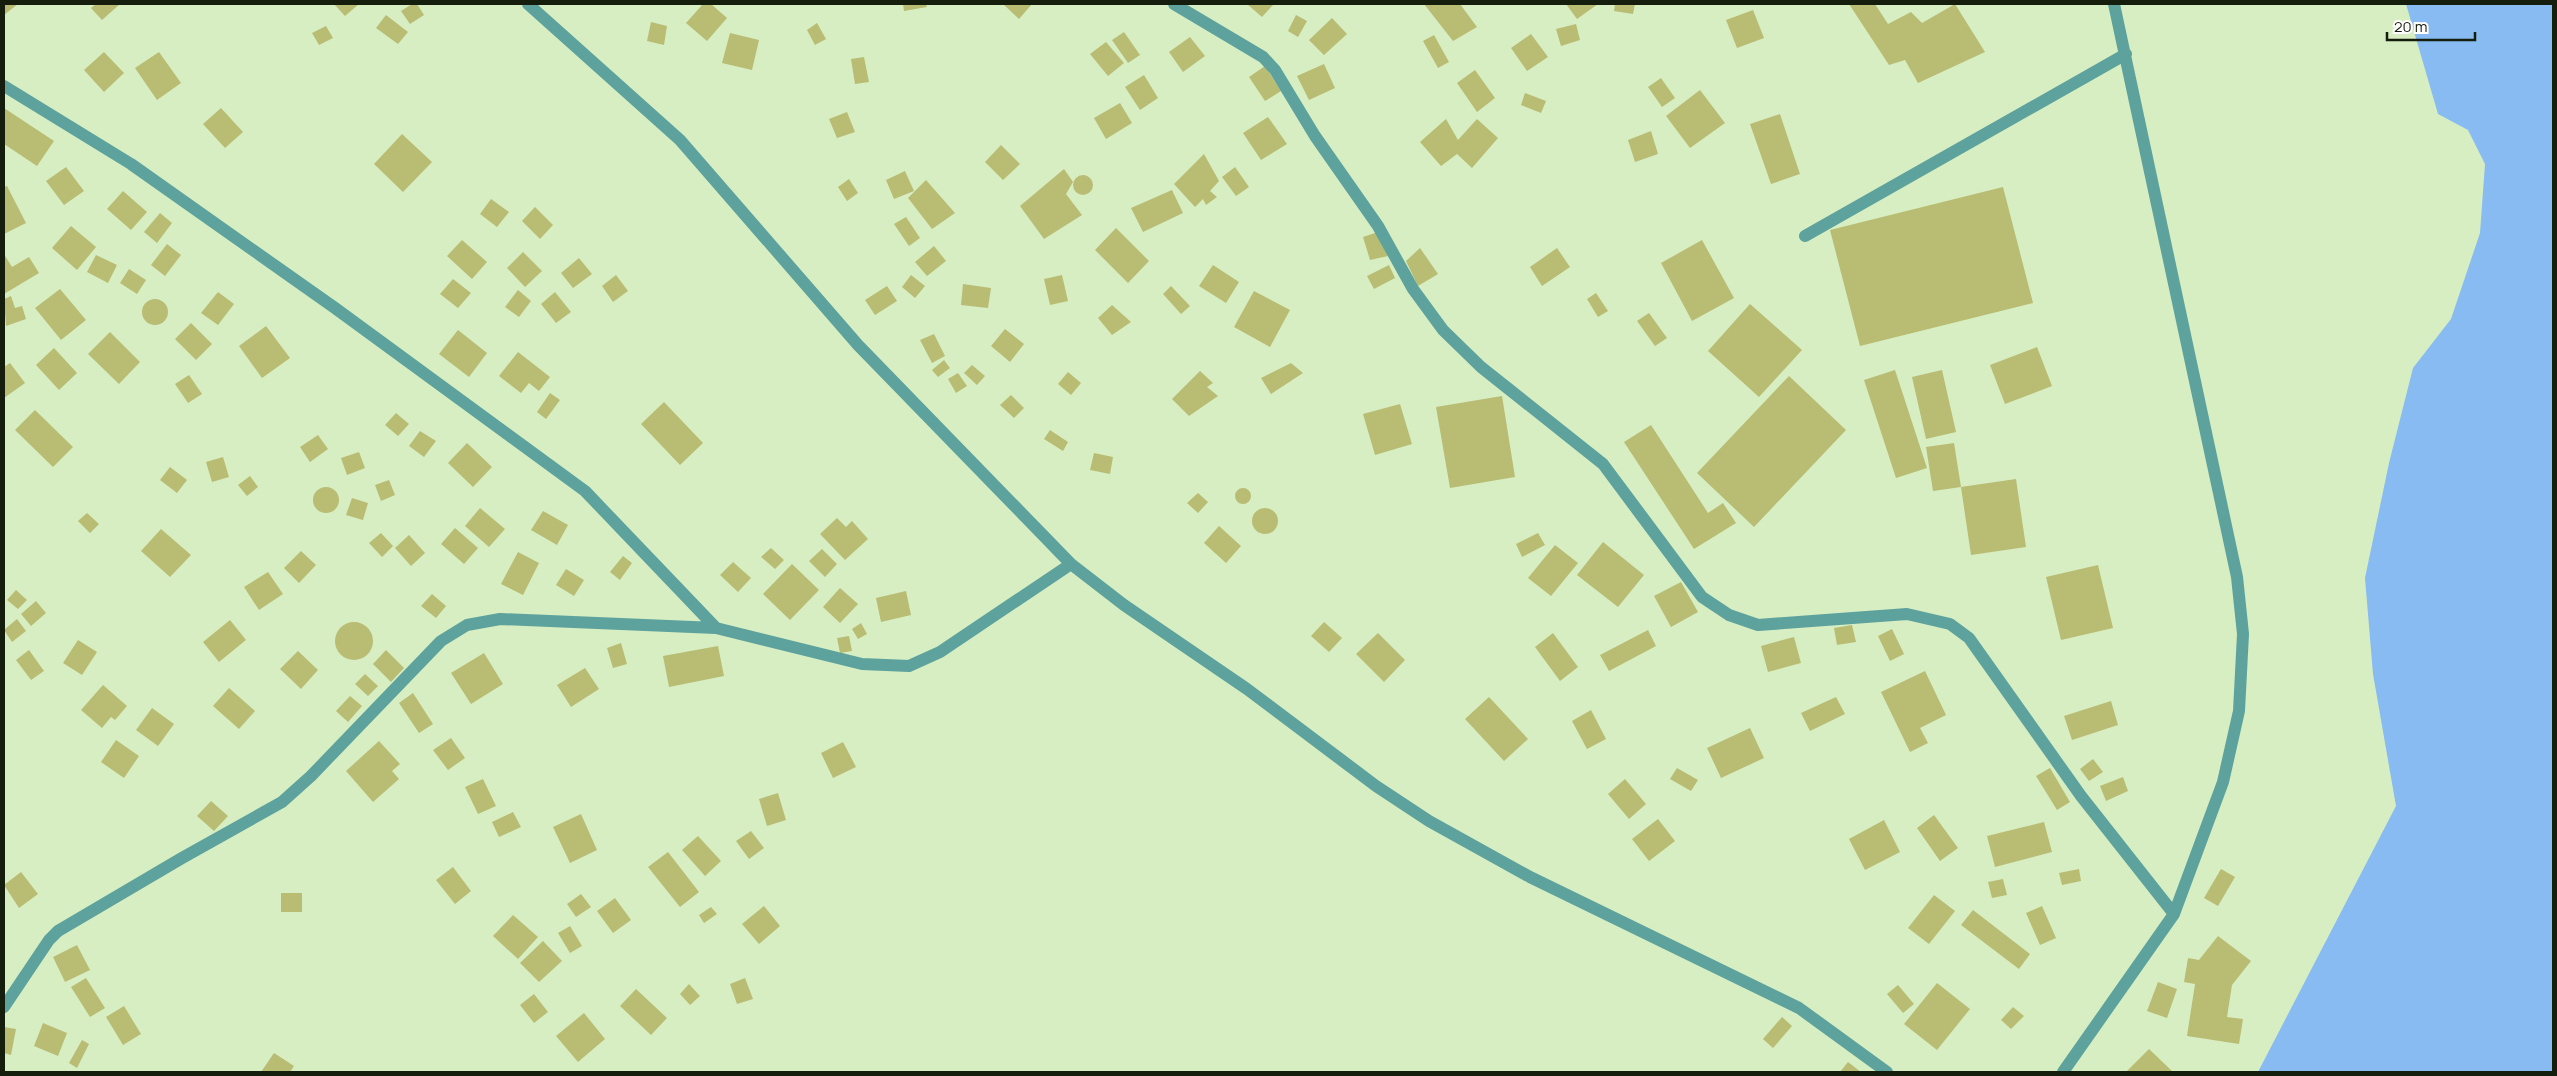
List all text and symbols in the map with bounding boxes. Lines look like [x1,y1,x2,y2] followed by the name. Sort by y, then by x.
[2387,10,2474,42] scale bar
[2394,16,2427,37] text: 20 m

